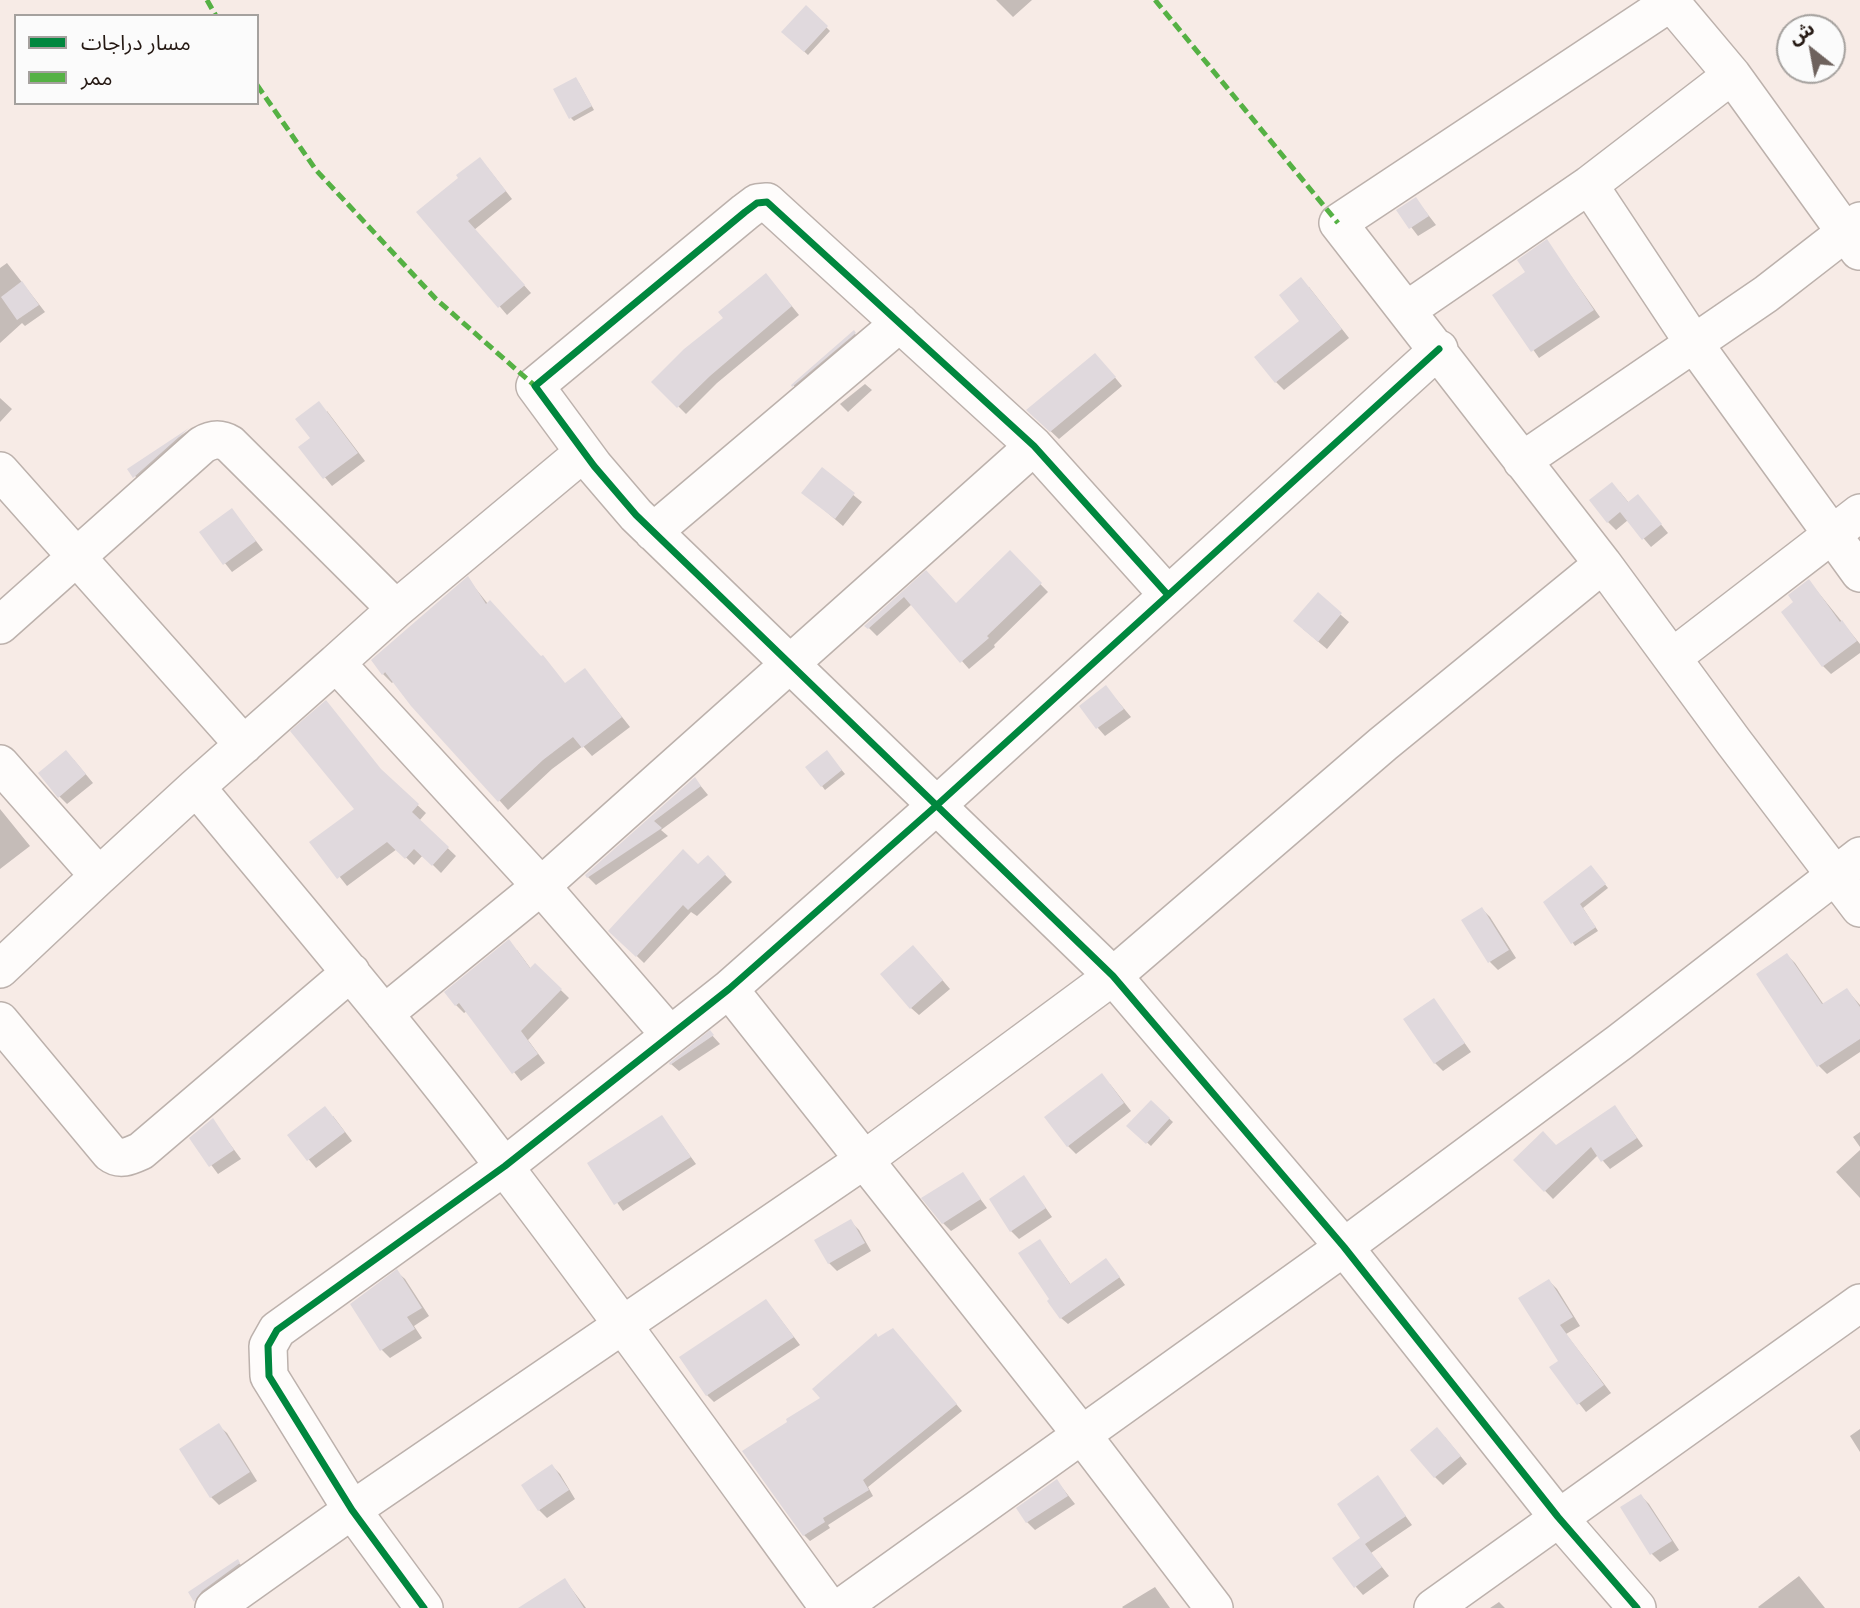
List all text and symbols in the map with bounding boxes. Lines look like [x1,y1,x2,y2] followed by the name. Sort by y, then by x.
[14,14,259,105] legend
[1776,14,1846,84] north arrow
[1783,15,1819,51] text: ش
[81,28,191,56] text: مسار دراجات
[81,63,112,91] text: ممر

